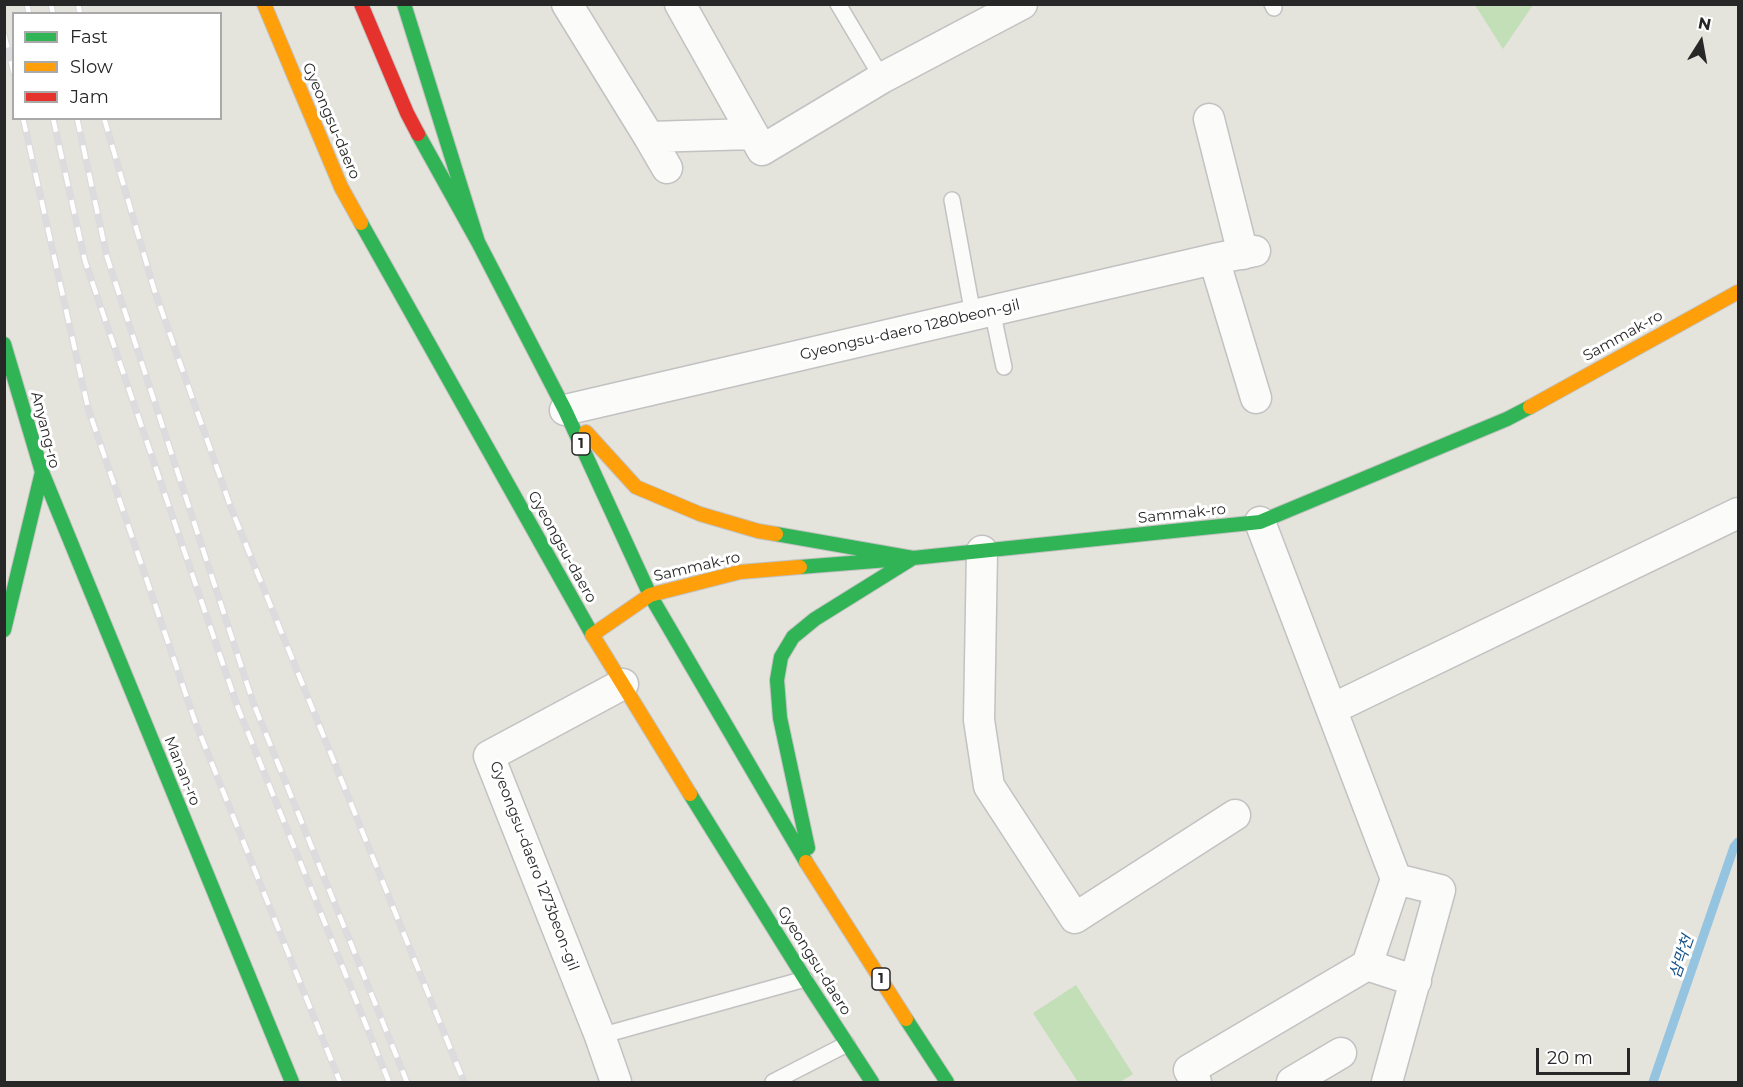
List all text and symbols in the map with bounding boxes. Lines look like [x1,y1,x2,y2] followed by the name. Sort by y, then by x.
[12,12,222,120] legend
[1671,12,1731,72] north arrow
[1696,13,1713,34] text: N
[70,26,108,48] text: Fast
[70,56,113,78] text: Slow
[298,60,364,182] street label: Gyeongsu-daero
[70,86,109,108] text: Jam
[798,296,1022,364] street label: Gyeongsu-daero 1280beon-gil
[1580,307,1666,365] street label: Sammak-ro
[27,390,63,470] street label: Anyang-ro
[572,433,590,455] road number: 1
[524,488,600,606] street label: Gyeongsu-daero
[1137,500,1227,528] street label: Sammak-ro
[652,548,742,586] street label: Sammak-ro
[160,734,204,808] street label: Manan-ro
[486,759,582,973] street label: Gyeongsu-daero 1273beon-gil
[773,903,855,1019] street label: Gyeongsu-daero
[1666,933,1698,981] water label: 삼막천
[872,968,890,990] road number: 1
[1539,1036,1634,1074] scale bar
[1547,1047,1593,1069] text: 20 m

